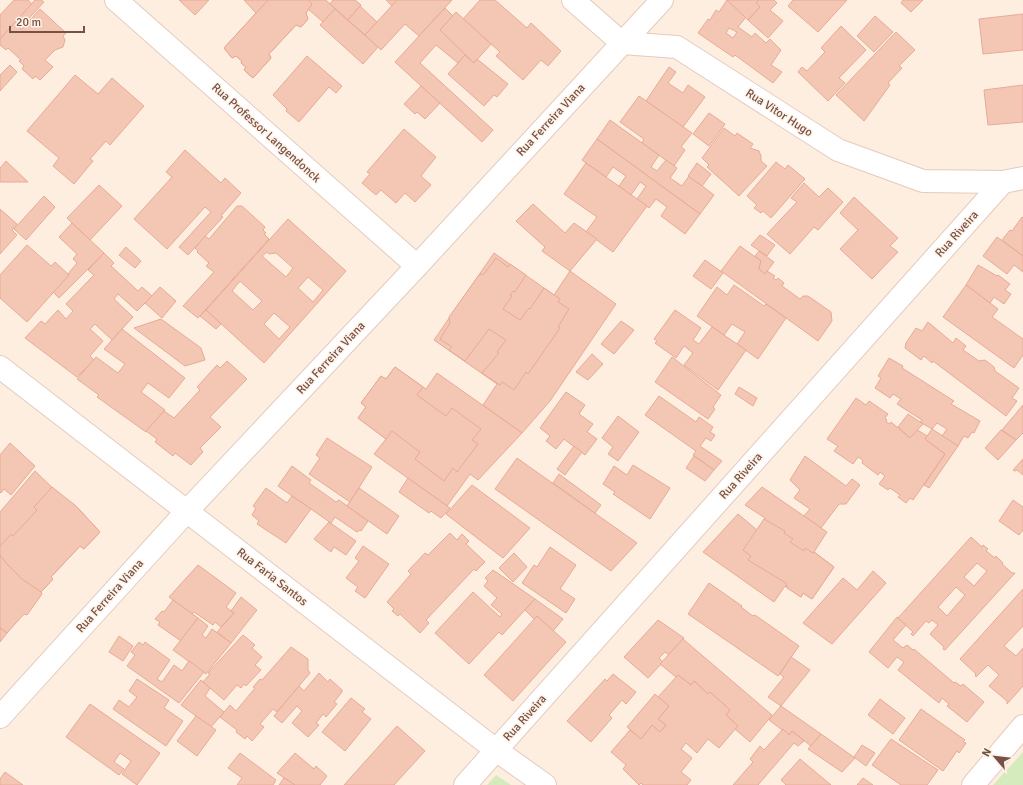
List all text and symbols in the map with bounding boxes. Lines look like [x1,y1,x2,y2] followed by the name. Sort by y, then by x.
[10,8,84,34] scale bar
[16,15,41,30] text: 20 m
[208,80,324,186] street label: Rua Professor Langendonck
[513,81,589,159] street label: Rua Ferreira Viana
[743,86,815,140] street label: Rua Vitor Hugo
[932,208,982,260] street label: Rua Riveira
[293,319,369,397] street label: Rua Ferreira Viana
[716,450,766,502] street label: Rua Riveira
[234,545,310,609] street label: Rua Faria Santos
[73,556,147,636] street label: Rua Ferreira Viana
[500,692,550,744] street label: Rua Riveira
[975,737,1015,777] north arrow
[979,746,994,759] text: N

